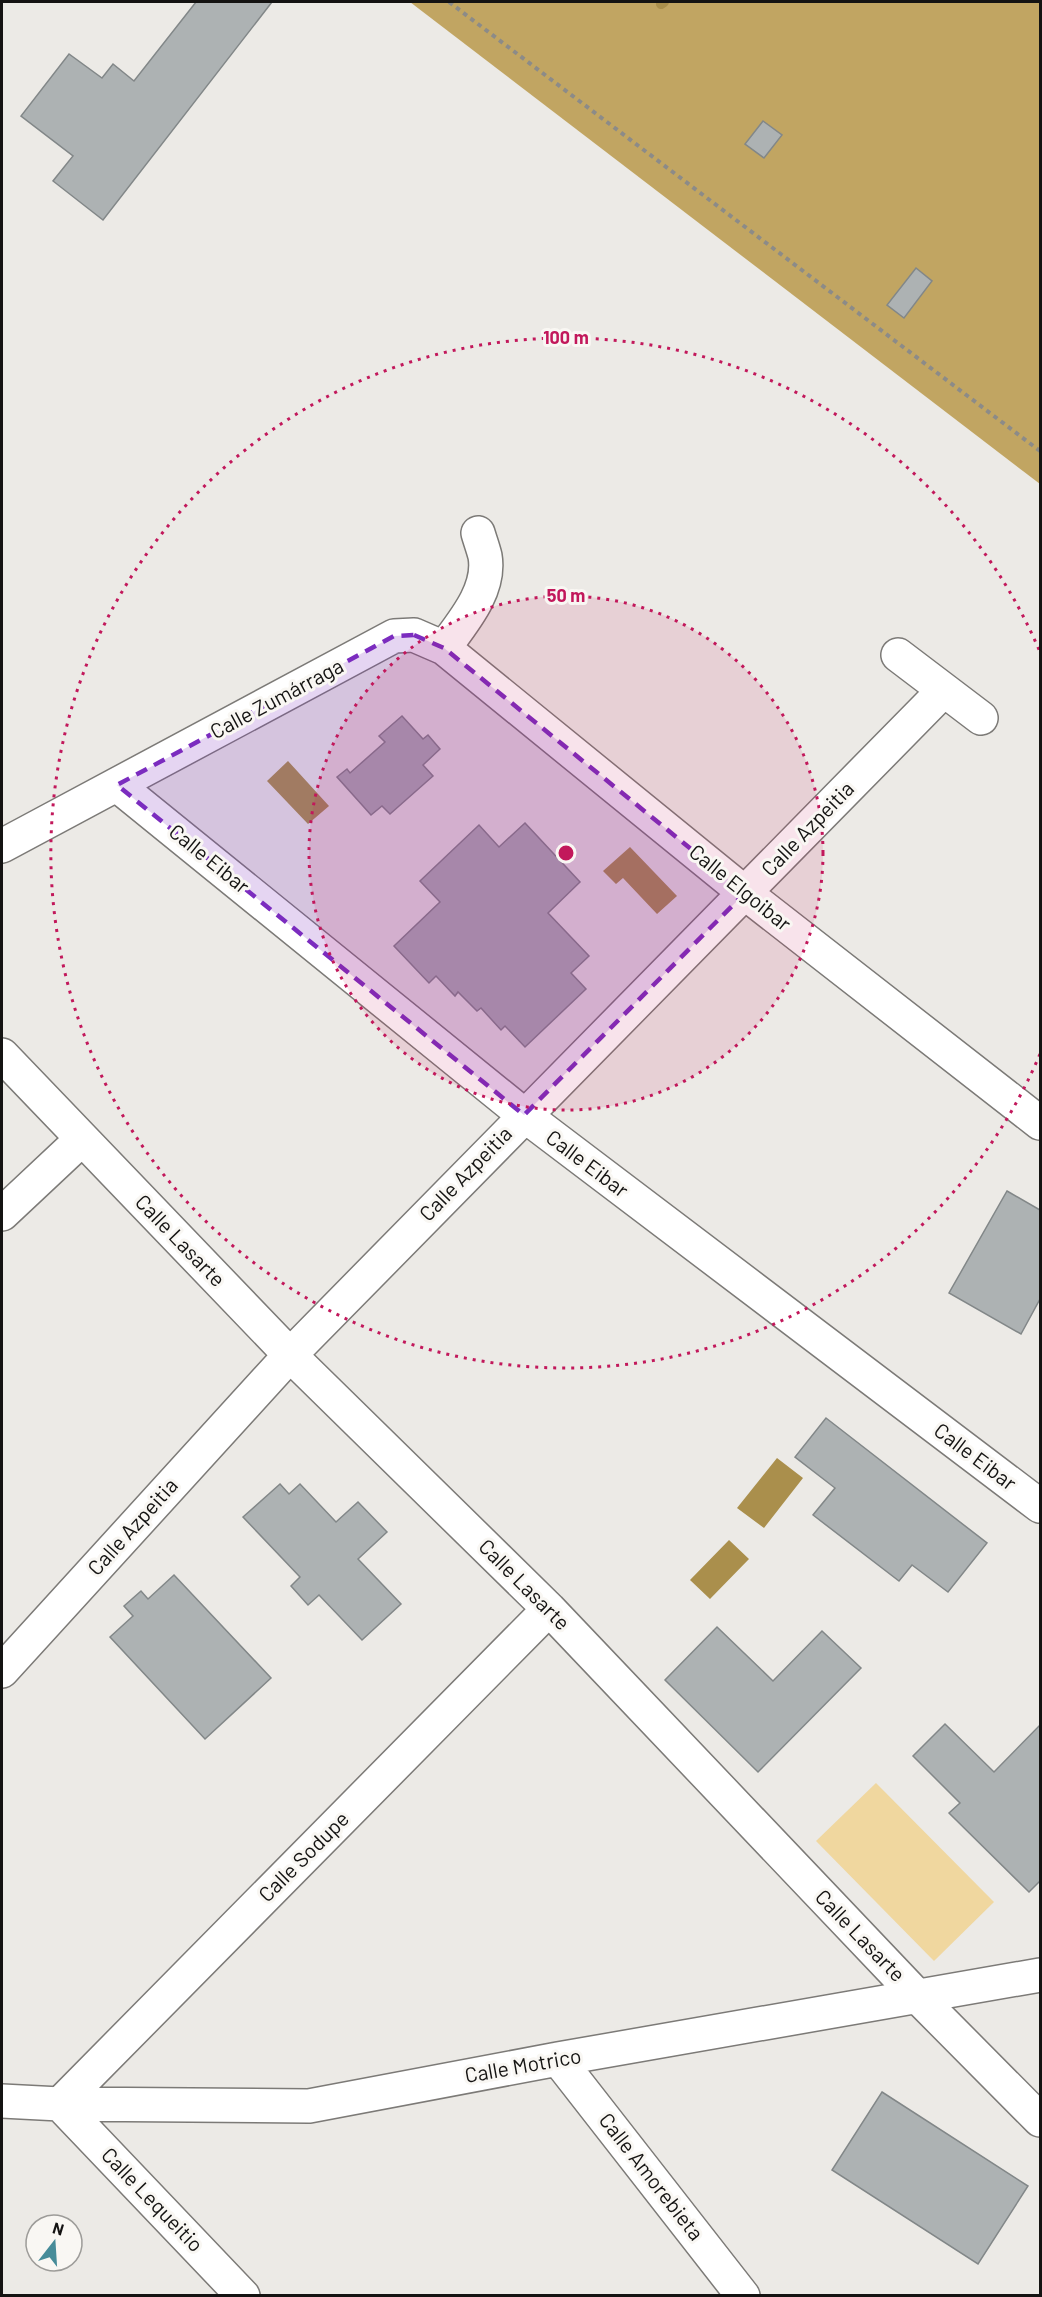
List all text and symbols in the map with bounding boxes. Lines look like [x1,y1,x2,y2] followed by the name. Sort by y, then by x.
[543,326,589,348] text: 100 m
[547,584,585,606] text: 50 m
[205,652,347,743] street label: Calle Zumárraga
[755,775,858,881] street label: Calle Azpeitia
[165,818,255,898] street label: Calle Eibar
[685,838,797,936] street label: Calle Elgoibar
[556,843,576,863] centre of rings
[413,1120,516,1226] street label: Calle Azpeitia
[542,1124,634,1202] street label: Calle Eibar
[131,1189,231,1291] street label: Calle Lasarte
[930,1417,1022,1495] street label: Calle Eibar
[82,1472,182,1580] street label: Calle Azpeitia
[474,1533,576,1635] street label: Calle Lasarte
[253,1806,353,1906] street label: Calle Sodupe
[811,1884,911,1986] street label: Calle Lasarte
[463,2042,583,2087] street label: Calle Motrico
[595,2107,710,2245] street label: Calle Amorebieta
[97,2142,209,2256] street label: Calle Lequeitio
[24,2213,84,2273] north arrow
[51,2218,66,2239] text: N

